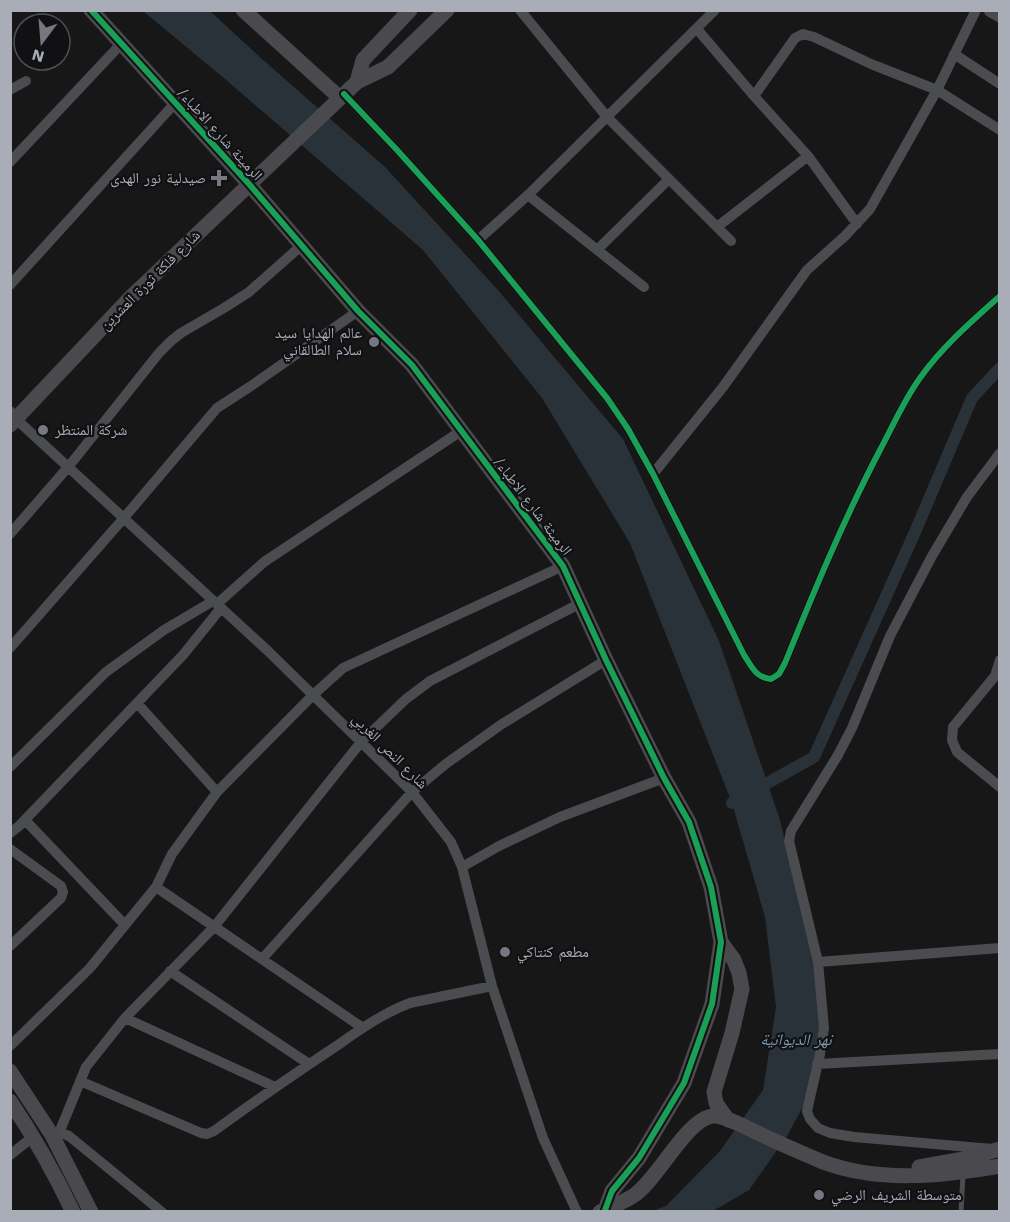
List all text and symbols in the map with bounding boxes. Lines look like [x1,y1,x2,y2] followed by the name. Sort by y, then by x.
[12,12,72,72] north arrow
[30,45,46,67] text: N
[173,84,266,185] street label: /الرميثة شارع الاطباء
[110,169,206,188] place label: صيدلية نور الهدى
[210,169,228,187] marker: صيدلية نور الهدى
[96,226,205,335] street label: شارع فلكة ثورة العشرين
[275,324,362,362] place label: عالم الهدايا سيد سلام الطالقاني
[367,335,381,349] marker: عالم الهدايا سيد سلام الطالقاني
[54,421,127,439] place label: شركة المنتظر
[36,423,50,437] marker: شركة المنتظر
[489,453,576,559] street label: /الرميثة شارع الاطباء
[346,709,432,795] street label: شارع النص الغربي
[517,943,589,964] place label: مطعم كنتاكي
[498,945,512,959] marker: مطعم كنتاكي
[760,1030,834,1049] water label: نهر الديوانية
[831,1186,962,1207] place label: متوسطة الشريف الرضي
[812,1188,826,1202] marker: متوسطة الشريف الرضي

